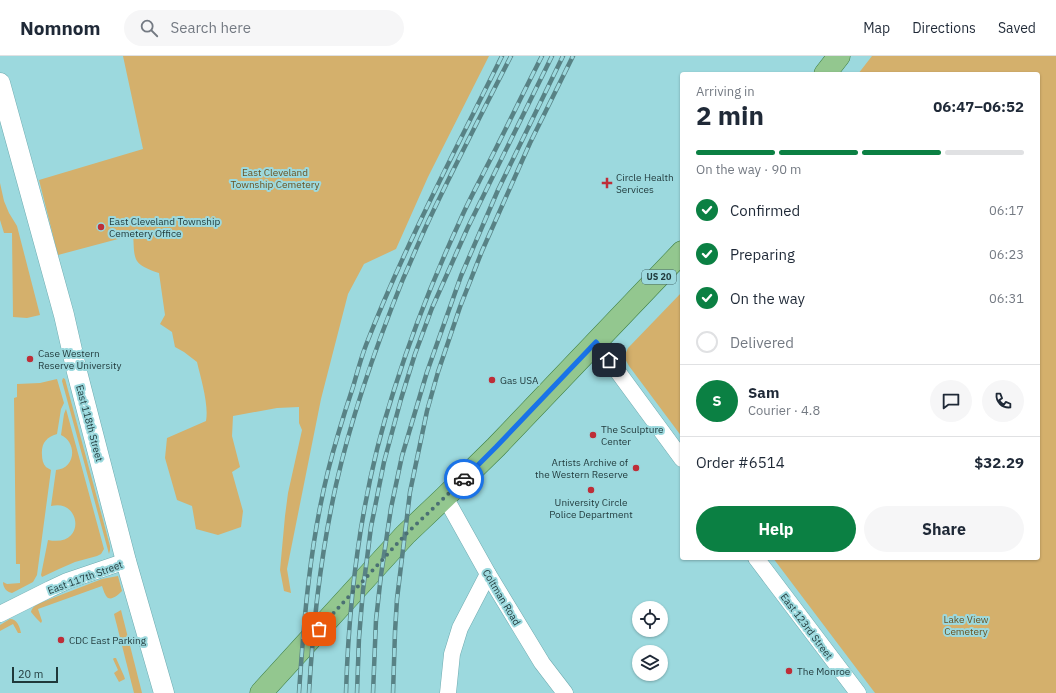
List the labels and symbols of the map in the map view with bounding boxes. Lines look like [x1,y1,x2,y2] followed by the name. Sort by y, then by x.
[231,166,319,191] park label: East Cleveland Township Cemetery
[616,171,674,196] place label: Circle Health Services
[601,177,613,189] marker: Circle Health Services
[109,215,220,240] place label: East Cleveland Township Cemetery Office
[96,222,106,232] marker: East Cleveland Township Cemetery Office
[642,270,676,284] road number: US 20
[592,343,626,377] pin
[38,347,121,372] place label: Case Western Reserve University
[25,354,35,364] marker: Case Western Reserve University
[500,374,539,387] place label: Gas USA
[487,375,497,385] marker: Gas USA
[73,383,106,463] street label: East 118th Street
[601,423,664,448] place label: The Sculpture Center
[588,430,598,440] marker: The Sculpture Center
[535,456,629,481] place label: Artists Archive of the Western Reserve
[444,459,484,499] courier
[631,463,641,473] marker: Artists Archive of the Western Reserve
[586,485,596,495] marker: University Circle Police Department
[549,496,633,521] place label: University Circle Police Department
[46,558,125,597] street label: East 117th Street
[480,567,523,628] street label: Coltman Road
[778,591,836,662] street label: East 123rd Street
[302,612,336,646] pin
[944,613,989,638] park label: Lake View Cemetery
[69,634,147,647] place label: CDC East Parking
[56,635,66,645] marker: CDC East Parking
[12,665,58,684] scale bar
[797,665,851,678] place label: The Monroe
[784,666,794,676] marker: The Monroe

